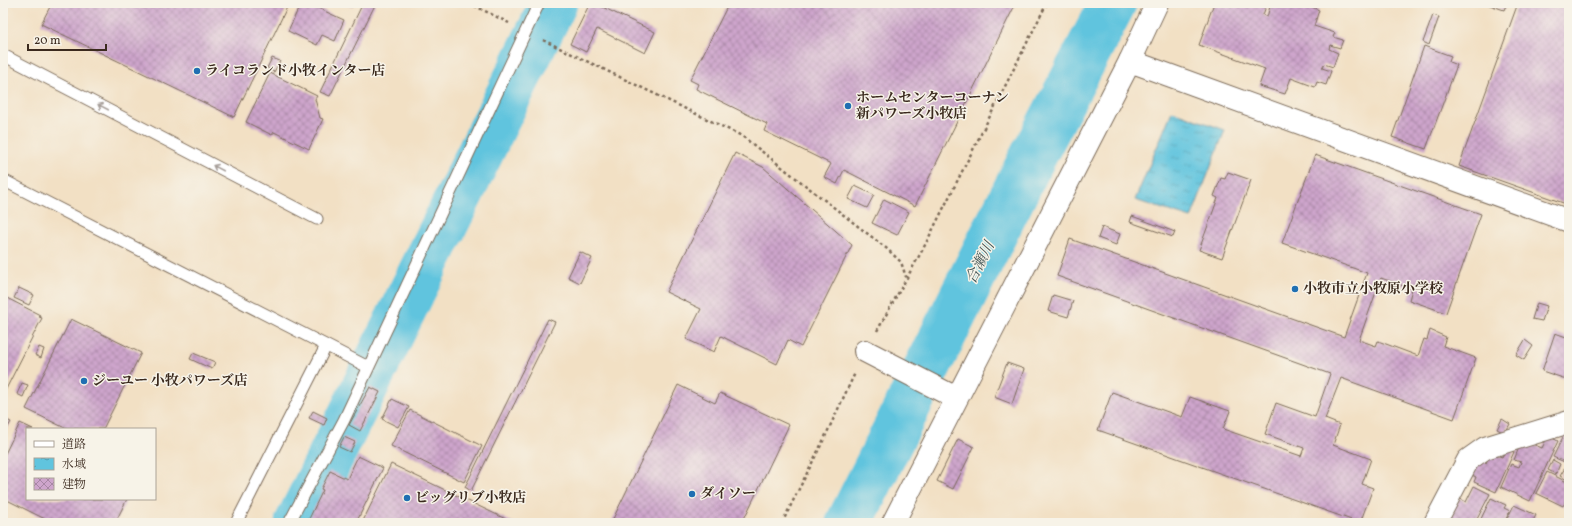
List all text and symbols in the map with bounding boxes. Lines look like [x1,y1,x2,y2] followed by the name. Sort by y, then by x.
[28,26,106,52] scale bar
[34,33,61,49] text: 20 m
[205,62,385,81] place label: ライコランド小牧インター店
[192,66,202,76] marker: ライコランド小牧インター店
[856,89,1009,124] place label: ホームセンターコーナン 新パワーズ小牧店
[843,101,853,111] marker: ホームセンターコーナン 新パワーズ小牧店
[97,103,109,110] one-way arrow
[212,163,224,171] one-way arrow
[961,236,1001,288] water label: 合瀬川
[1303,280,1443,299] place label: 小牧市立小牧原小学校
[1290,284,1300,294] marker: 小牧市立小牧原小学校
[92,372,248,391] place label: ジーユー 小牧パワーズ店
[79,376,89,386] marker: ジーユー 小牧パワーズ店
[26,428,156,500] legend
[62,437,86,453] text: 道路
[62,457,86,473] text: 水域
[62,477,86,493] text: 建物
[700,485,756,504] place label: ダイソー
[415,489,526,508] place label: ビッグリブ小牧店
[687,489,697,499] marker: ダイソー
[402,493,412,503] marker: ビッグリブ小牧店

